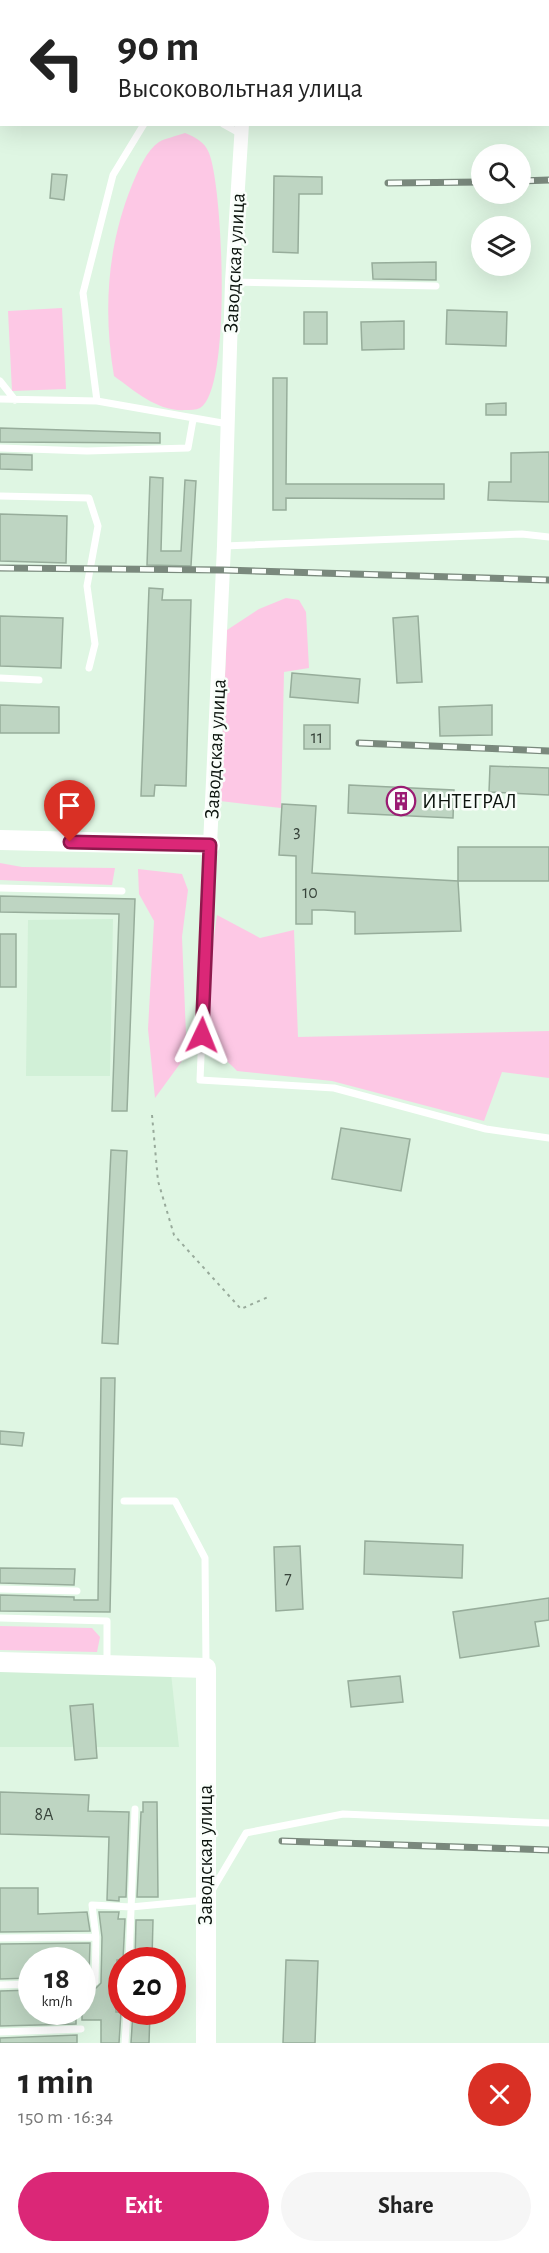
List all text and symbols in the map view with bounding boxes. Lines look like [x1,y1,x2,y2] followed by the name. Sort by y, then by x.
[18,24,96,102] icon: left
[117,26,199,68] text: 90 m
[117,75,363,102] text: Высоковольтная улица
[471,144,531,276] map controls
[471,144,531,204] button: search
[220,192,249,334] street label: Заводская улица
[471,216,531,276] button: layers
[201,678,230,820] street label: Заводская улица
[311,729,323,747] house number: 11
[44,780,95,842] pin
[385,785,417,817] building icon: ИНТЕГРАЛ
[53,789,86,822] icon: arrive
[422,791,517,812] place label: ИНТЕГРАЛ
[293,823,301,841] house number: 3
[302,884,318,902] house number: 10
[170,1003,234,1067] position arrow
[284,1570,292,1588] house number: 7
[195,1784,216,1925] street label: Заводская улица
[34,1806,54,1824] house number: 8А
[108,1947,186,2025] speed limit sign: 20
[44,1964,70,1994] text: 18
[42,1994,72,2009] text: km/h
[468,2063,531,2126] button: close
[18,2064,94,2100] text: 1 min
[18,2107,113,2127] text: 150 m · 16:34
[18,2172,269,2241] button: Exit
[281,2172,531,2241] button: Share

